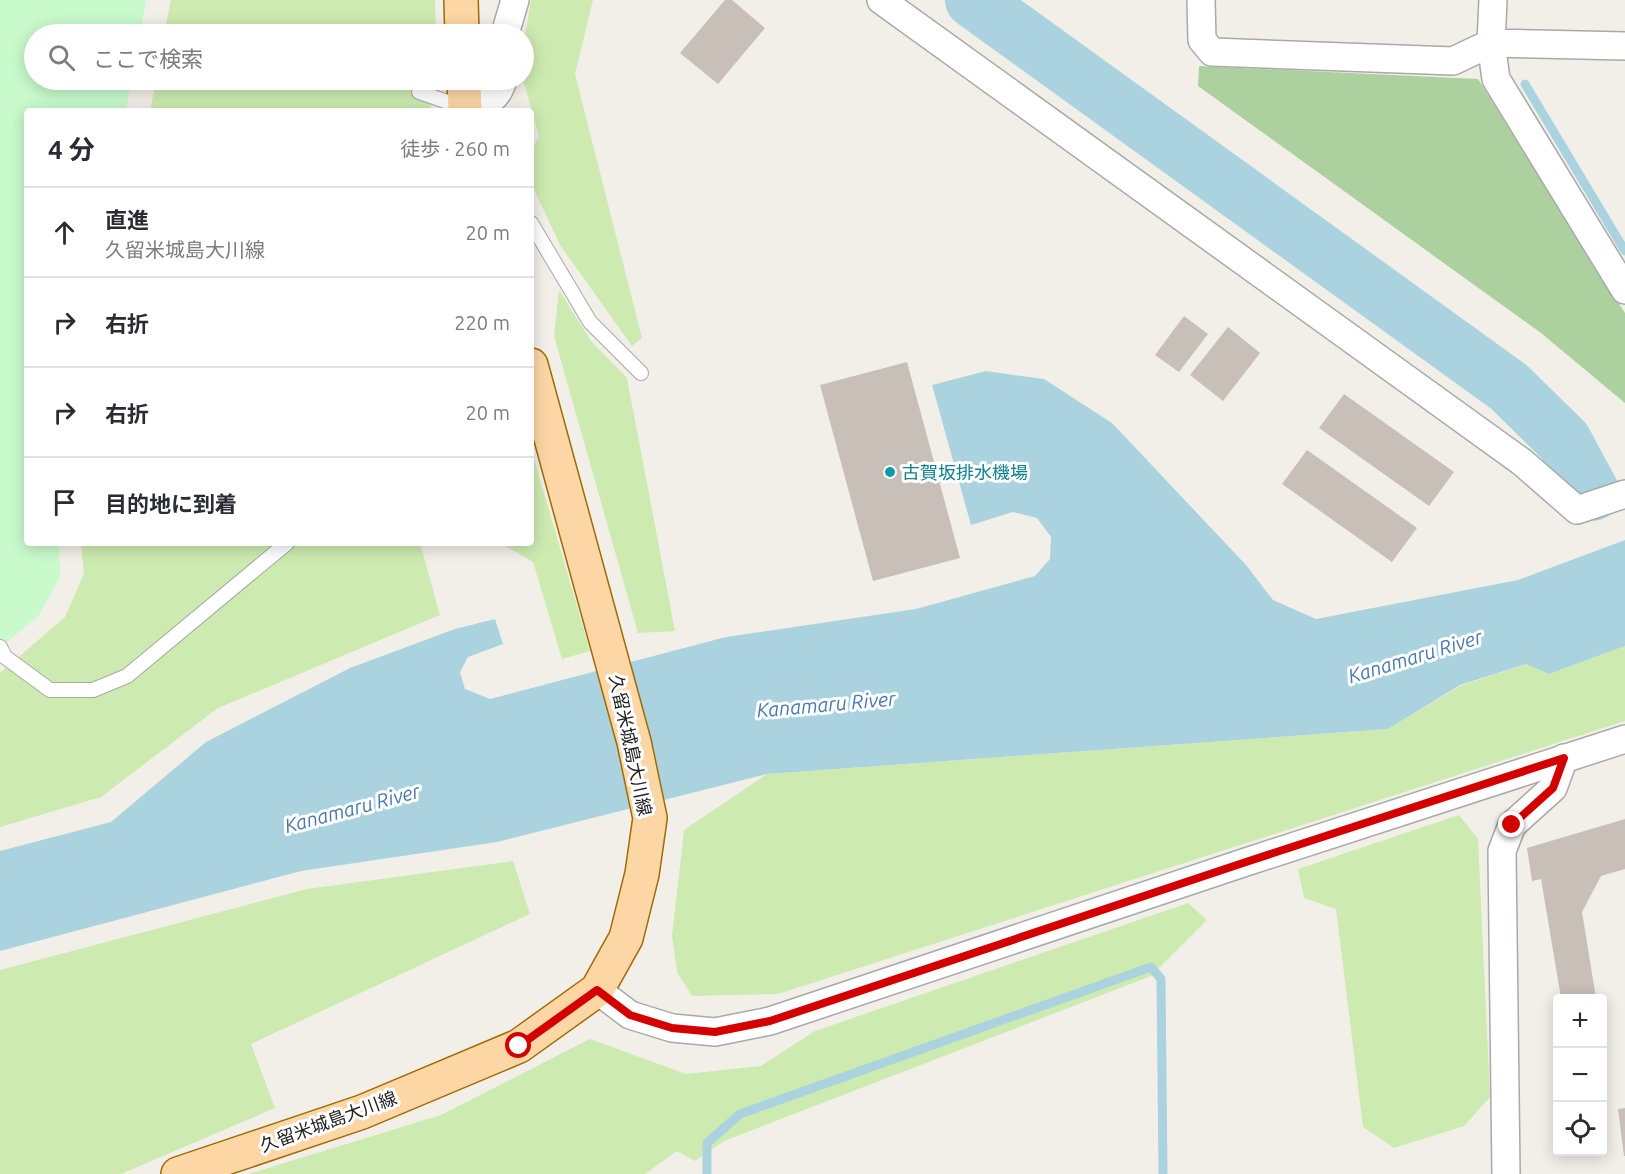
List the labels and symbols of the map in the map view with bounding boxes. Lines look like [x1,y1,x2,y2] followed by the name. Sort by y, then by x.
[902,462,1028,482] place label: 古賀坂排水機場
[883,465,897,479] marker: 古賀坂排水機場
[1345,624,1486,687] water label: Kanamaru River
[606,672,656,818] street label: 久留米城島大川線
[756,686,898,722] water label: Kanamaru River
[282,779,424,837] water label: Kanamaru River
[1498,811,1524,837] route end
[505,1032,531,1058] route start
[257,1087,399,1155] street label: 久留米城島大川線

